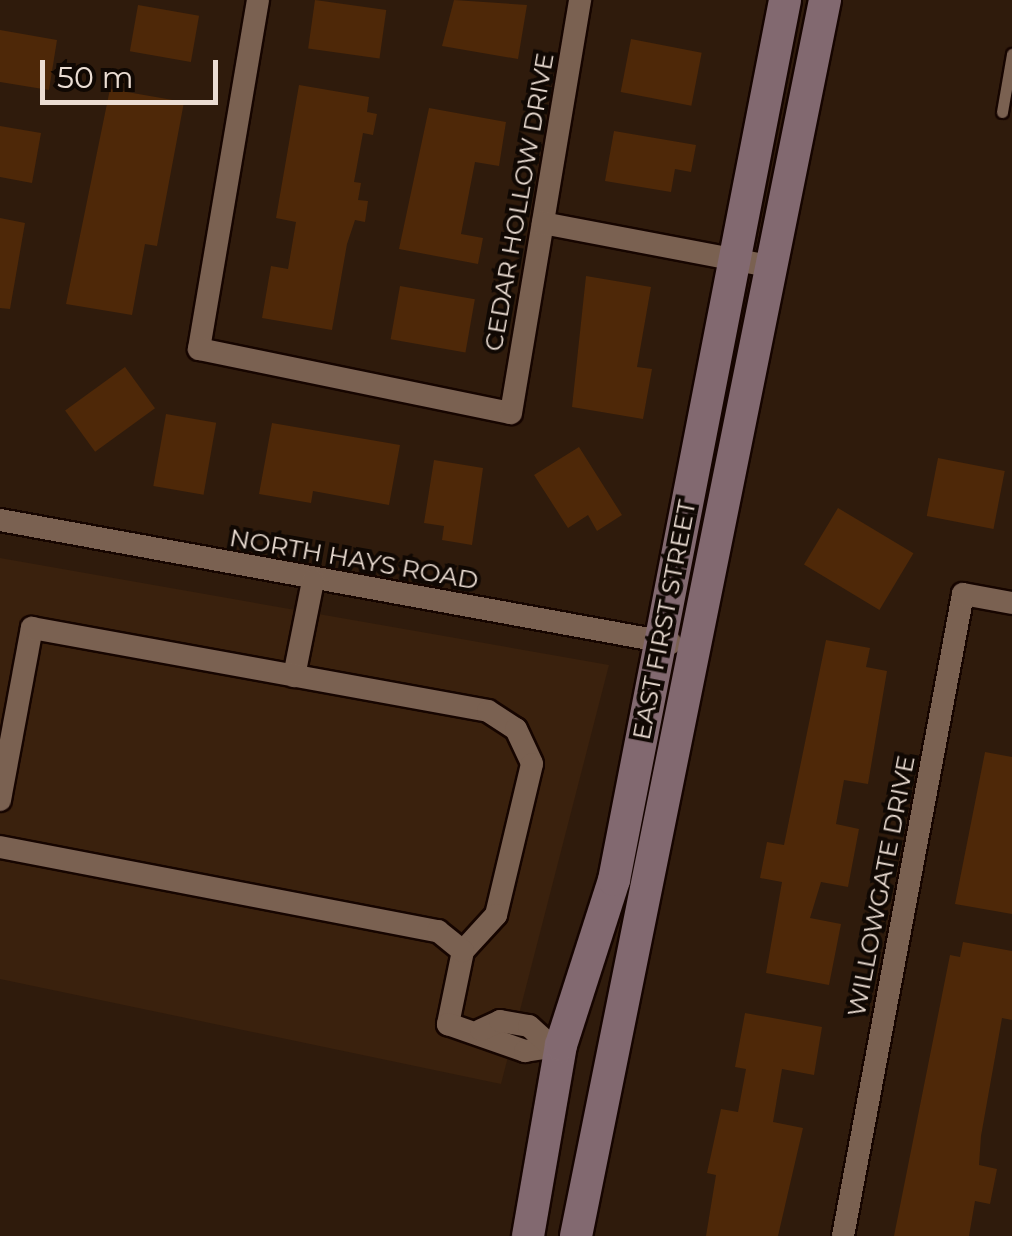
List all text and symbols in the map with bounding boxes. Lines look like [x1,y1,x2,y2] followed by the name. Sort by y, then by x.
[45,40,222,102] scale bar
[478,51,560,353] street label: CEDAR HOLLOW DRIVE
[57,59,134,96] text: 50 m
[626,498,702,742] street label: EAST FIRST STREET
[227,522,481,596] street label: NORTH HAYS ROAD
[841,753,921,1019] street label: WILLOWGATE DRIVE

